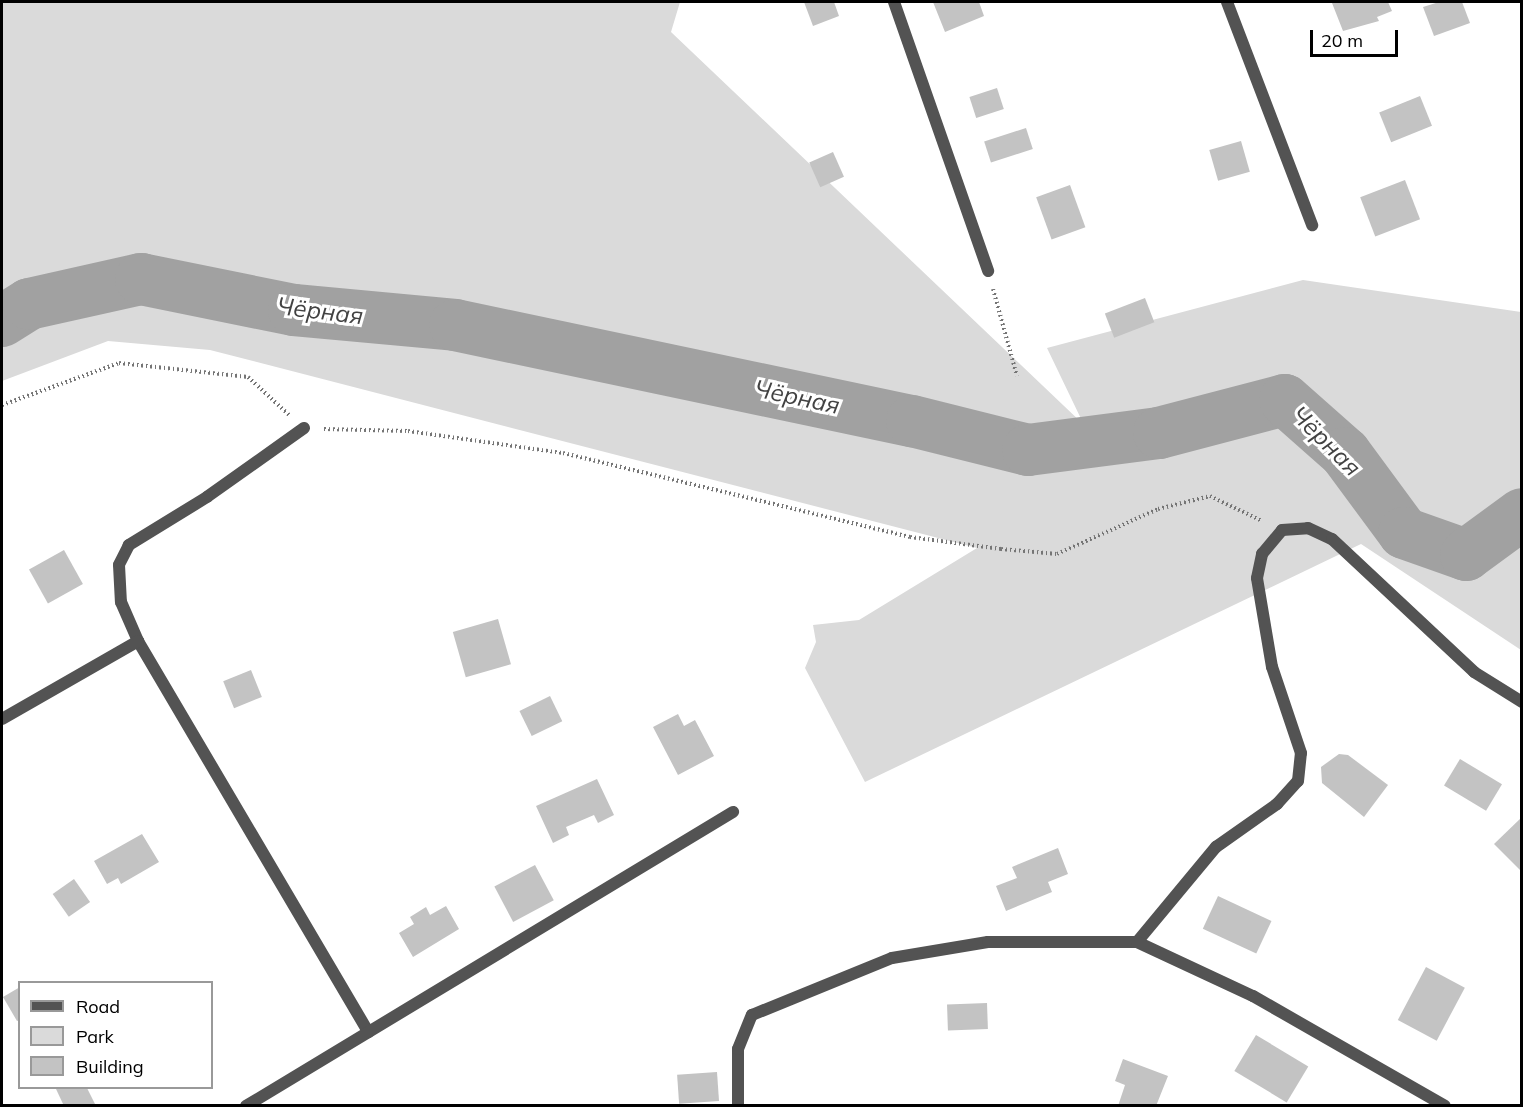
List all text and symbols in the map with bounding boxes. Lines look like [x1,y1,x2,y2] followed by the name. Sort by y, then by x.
[1313,18,1402,56] scale bar
[1321,29,1363,52] text: 20 m
[275,291,365,331] water label: Чёрная
[752,374,842,420] water label: Чёрная
[1285,400,1367,482] water label: Чёрная
[18,981,213,1089] legend
[76,995,120,1018] text: Road
[76,1025,114,1048] text: Park
[76,1055,144,1078] text: Building

